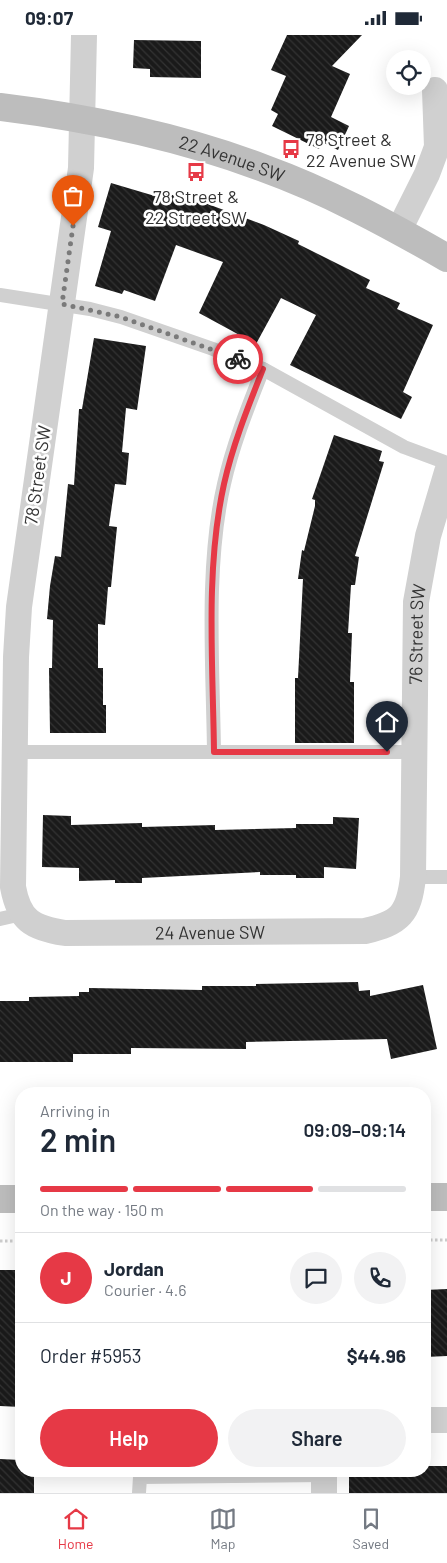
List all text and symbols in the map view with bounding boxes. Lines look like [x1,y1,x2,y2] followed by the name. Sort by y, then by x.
[25,6,73,29] text: 09:07
[386,50,431,95] map controls
[386,50,431,95] button: locate
[306,128,416,171] place label: 78 Street & 22 Avenue SW
[177,131,288,186] street label: 22 Avenue SW
[280,138,302,160] bus stop icon: 78 Street & 22 Avenue SW
[185,161,207,183] bus stop icon: 78 Street & 22 Street SW
[52,175,94,226] pin
[59,182,87,210] icon: bag
[145,185,247,228] place label: 78 Street & 22 Street SW
[213,334,263,384] courier
[224,345,252,373] icon: bike
[19,424,55,526] street label: 78 Street SW
[404,582,430,684] street label: 76 Street SW
[366,701,408,752] pin
[373,708,401,736] icon: home
[155,921,265,943] street label: 24 Avenue SW
[40,1101,110,1120] text: Arriving in
[303,1118,406,1141] text: 09:09–09:14
[40,1120,116,1158] text: 2 min
[40,1200,164,1219] text: On the way · 150 m
[290,1252,342,1304] button: chat
[354,1252,406,1304] button: phone
[104,1257,164,1280] text: Jordan
[60,1266,72,1289] text: J
[104,1280,187,1299] text: Courier · 4.6
[40,1344,142,1367] text: Order #5953
[347,1344,406,1367] text: $44.96
[40,1409,218,1467] button: Help
[228,1409,406,1467] button: Share
[58,1505,93,1552] tab: Home
[209,1505,237,1552] tab: Map
[352,1505,389,1552] tab: Saved

